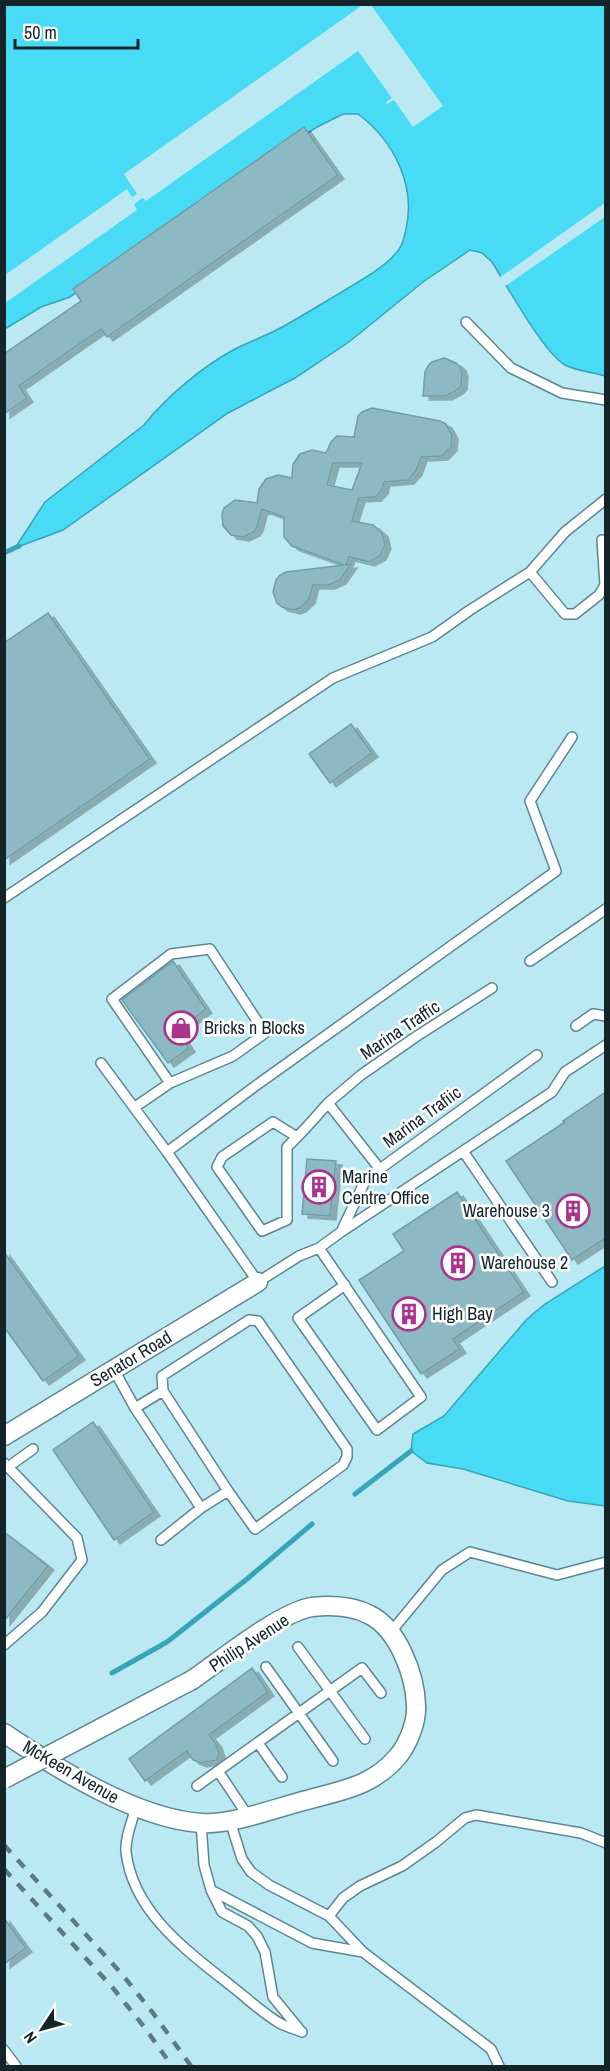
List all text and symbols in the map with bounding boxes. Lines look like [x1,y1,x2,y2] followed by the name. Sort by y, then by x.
[15,12,138,50] scale bar
[24,20,57,45] text: 50 m
[355,994,444,1065] street label: Marina Traffic
[163,1010,199,1046] shop icon: Bricks n Blocks
[204,1015,305,1040] place label: Bricks n Blocks
[378,1080,466,1153] street label: Marina Trafiic
[342,1164,430,1210] place label: Marine Centre Office
[301,1169,337,1205] building icon: Marine Centre Office
[555,1193,591,1229] building icon: Warehouse 3
[463,1198,550,1223] place label: Warehouse 3
[440,1245,476,1281] building icon: Warehouse 2
[481,1250,568,1275] place label: Warehouse 2
[391,1296,427,1332] building icon: High Bay
[432,1301,493,1326] place label: High Bay
[85,1324,176,1393] street label: Senator Road
[204,1607,294,1678] street label: Philip Avenue
[19,1734,124,1809] street label: McKeen Avenue
[12,1999,72,2059] north arrow
[18,2028,42,2048] text: N

